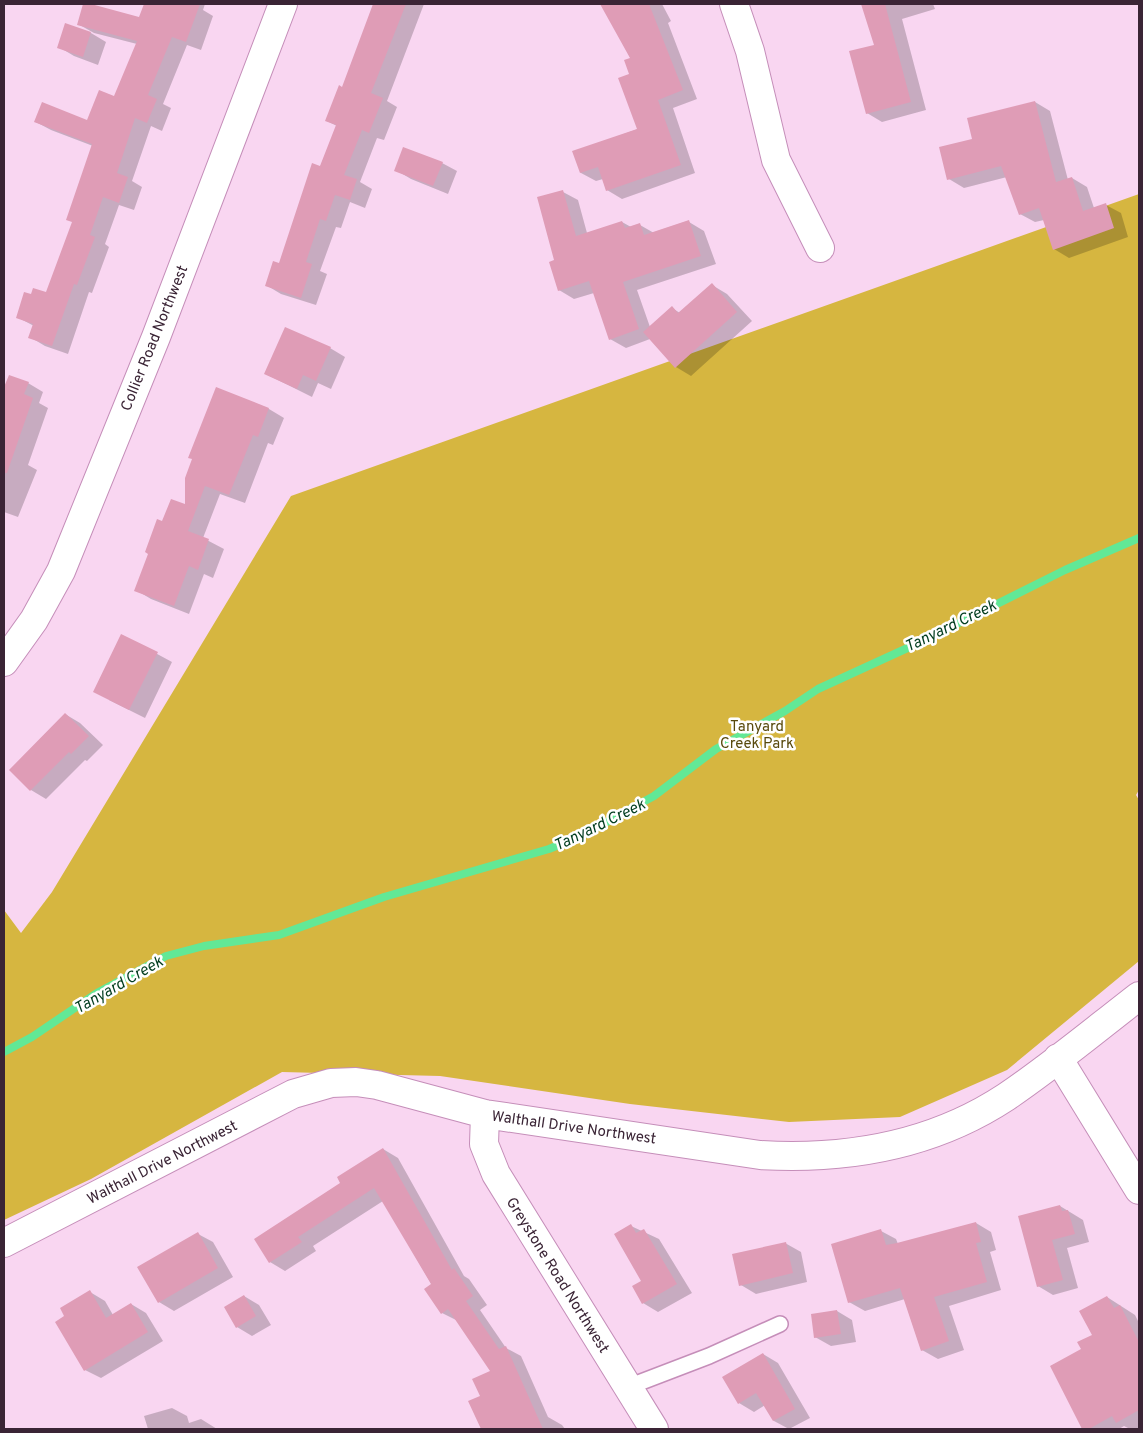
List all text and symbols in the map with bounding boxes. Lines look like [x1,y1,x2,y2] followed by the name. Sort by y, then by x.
[117,263,193,414] street label: Collier Road Northwest
[902,596,1001,658] water label: Tanyard Creek
[720,718,794,754] park label: Tanyard Creek Park
[551,795,650,857] water label: Tanyard Creek
[71,952,168,1019] water label: Tanyard Creek
[490,1108,657,1149] street label: Walthall Drive Northwest
[84,1117,241,1209] street label: Walthall Drive Northwest
[501,1194,613,1357] street label: Greystone Road Northwest

